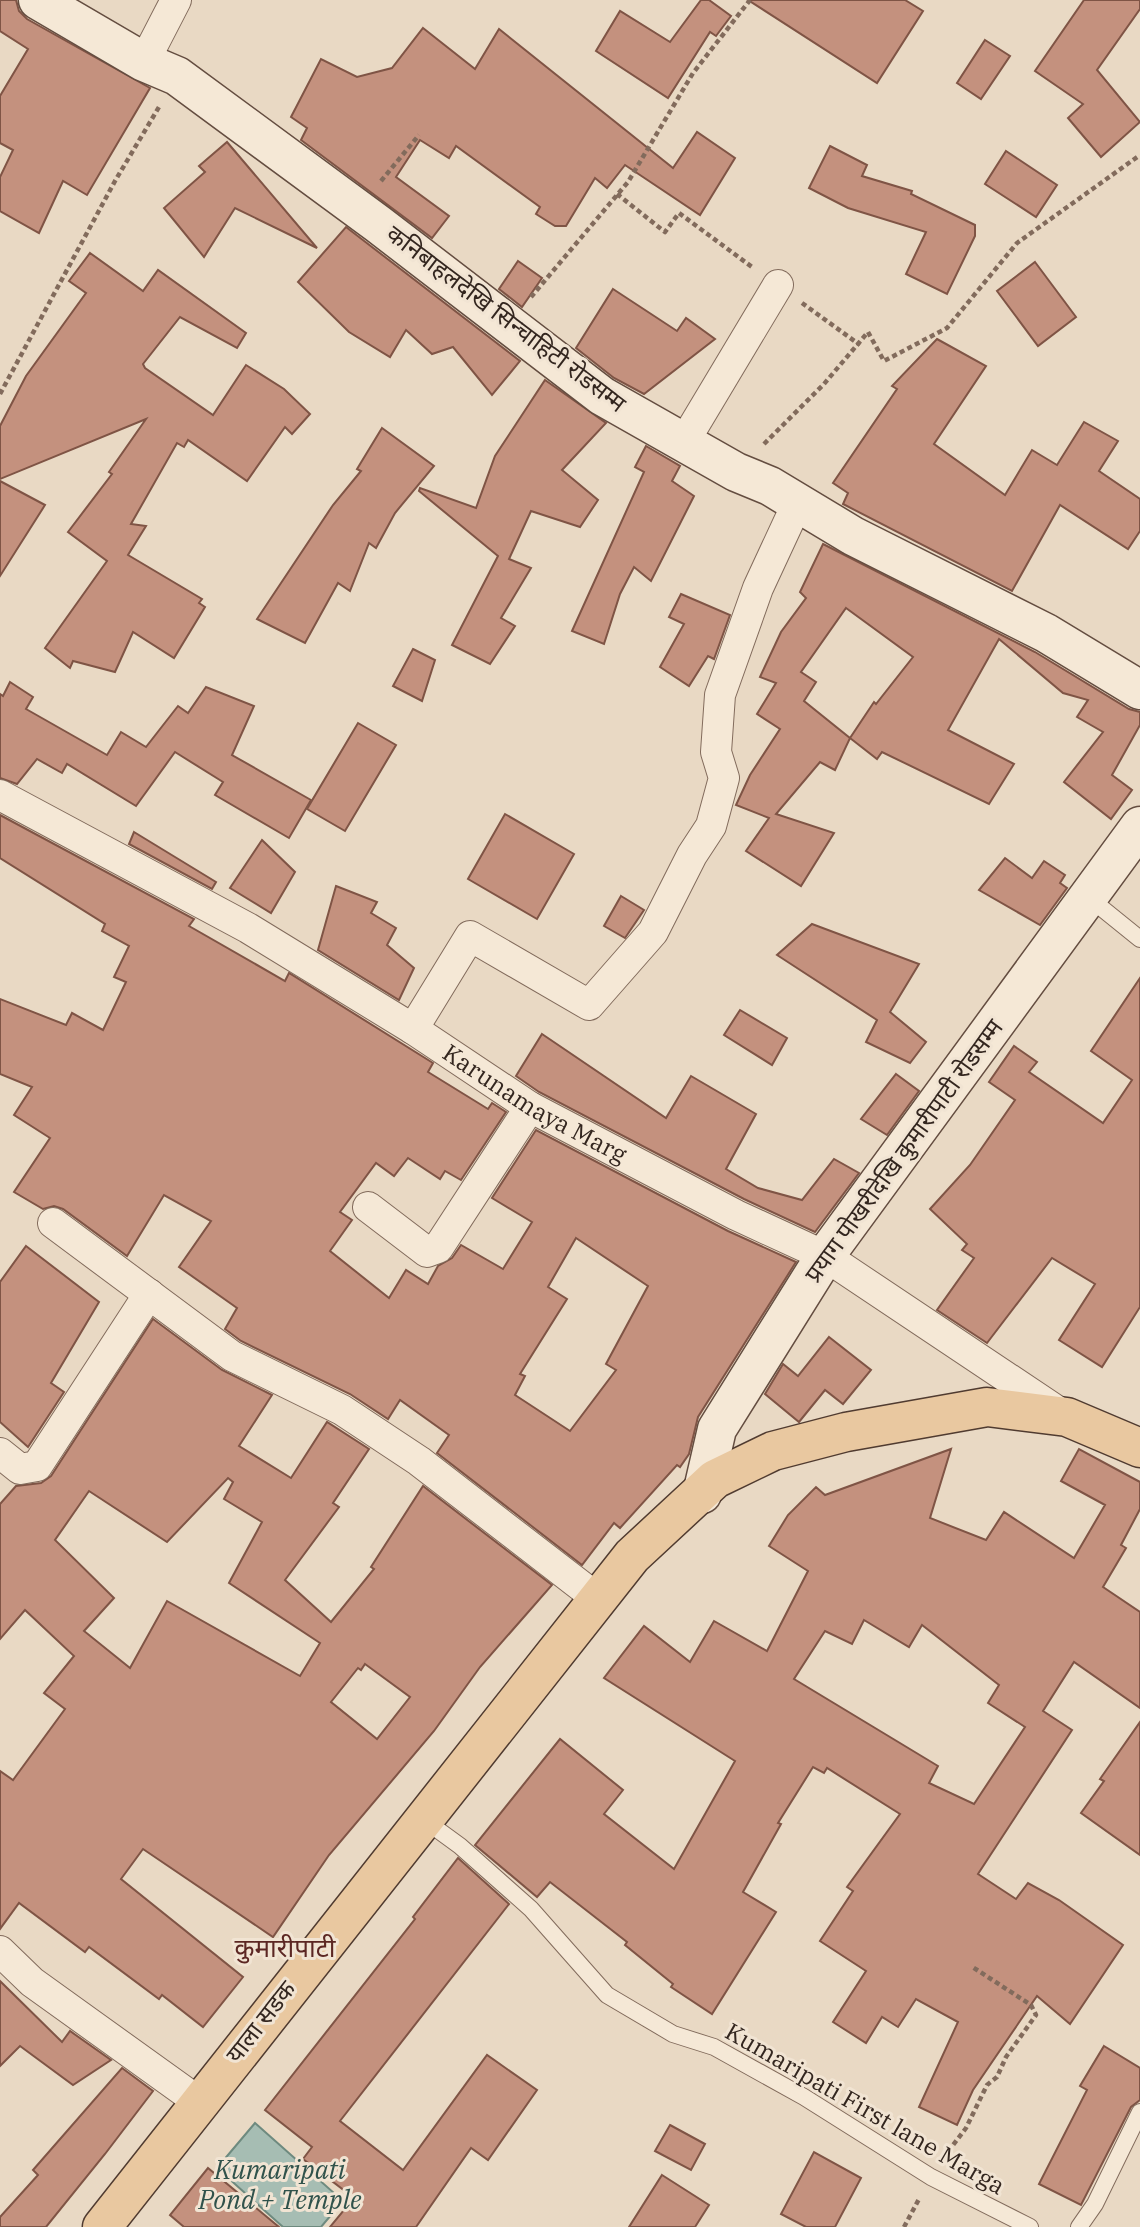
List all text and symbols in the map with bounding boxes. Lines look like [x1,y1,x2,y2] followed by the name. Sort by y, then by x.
[380,218,633,419] street label: कनिबाहलदेखि सिन्चाहिटी रोडसम्म
[797,1012,1010,1288] street label: प्रयाग पोखरीदेखि कुमारीपाटी रोडसम्म
[437,1036,633,1170] street label: Karunamaya Marg
[235,1930,337,1964] district label: कुमारीपाटी
[218,1973,303,2069] street label: याला सडक
[720,2015,1011,2201] street label: Kumaripati First lane Marga
[197,2152,362,2216] water label: Kumaripati Pond + Temple

